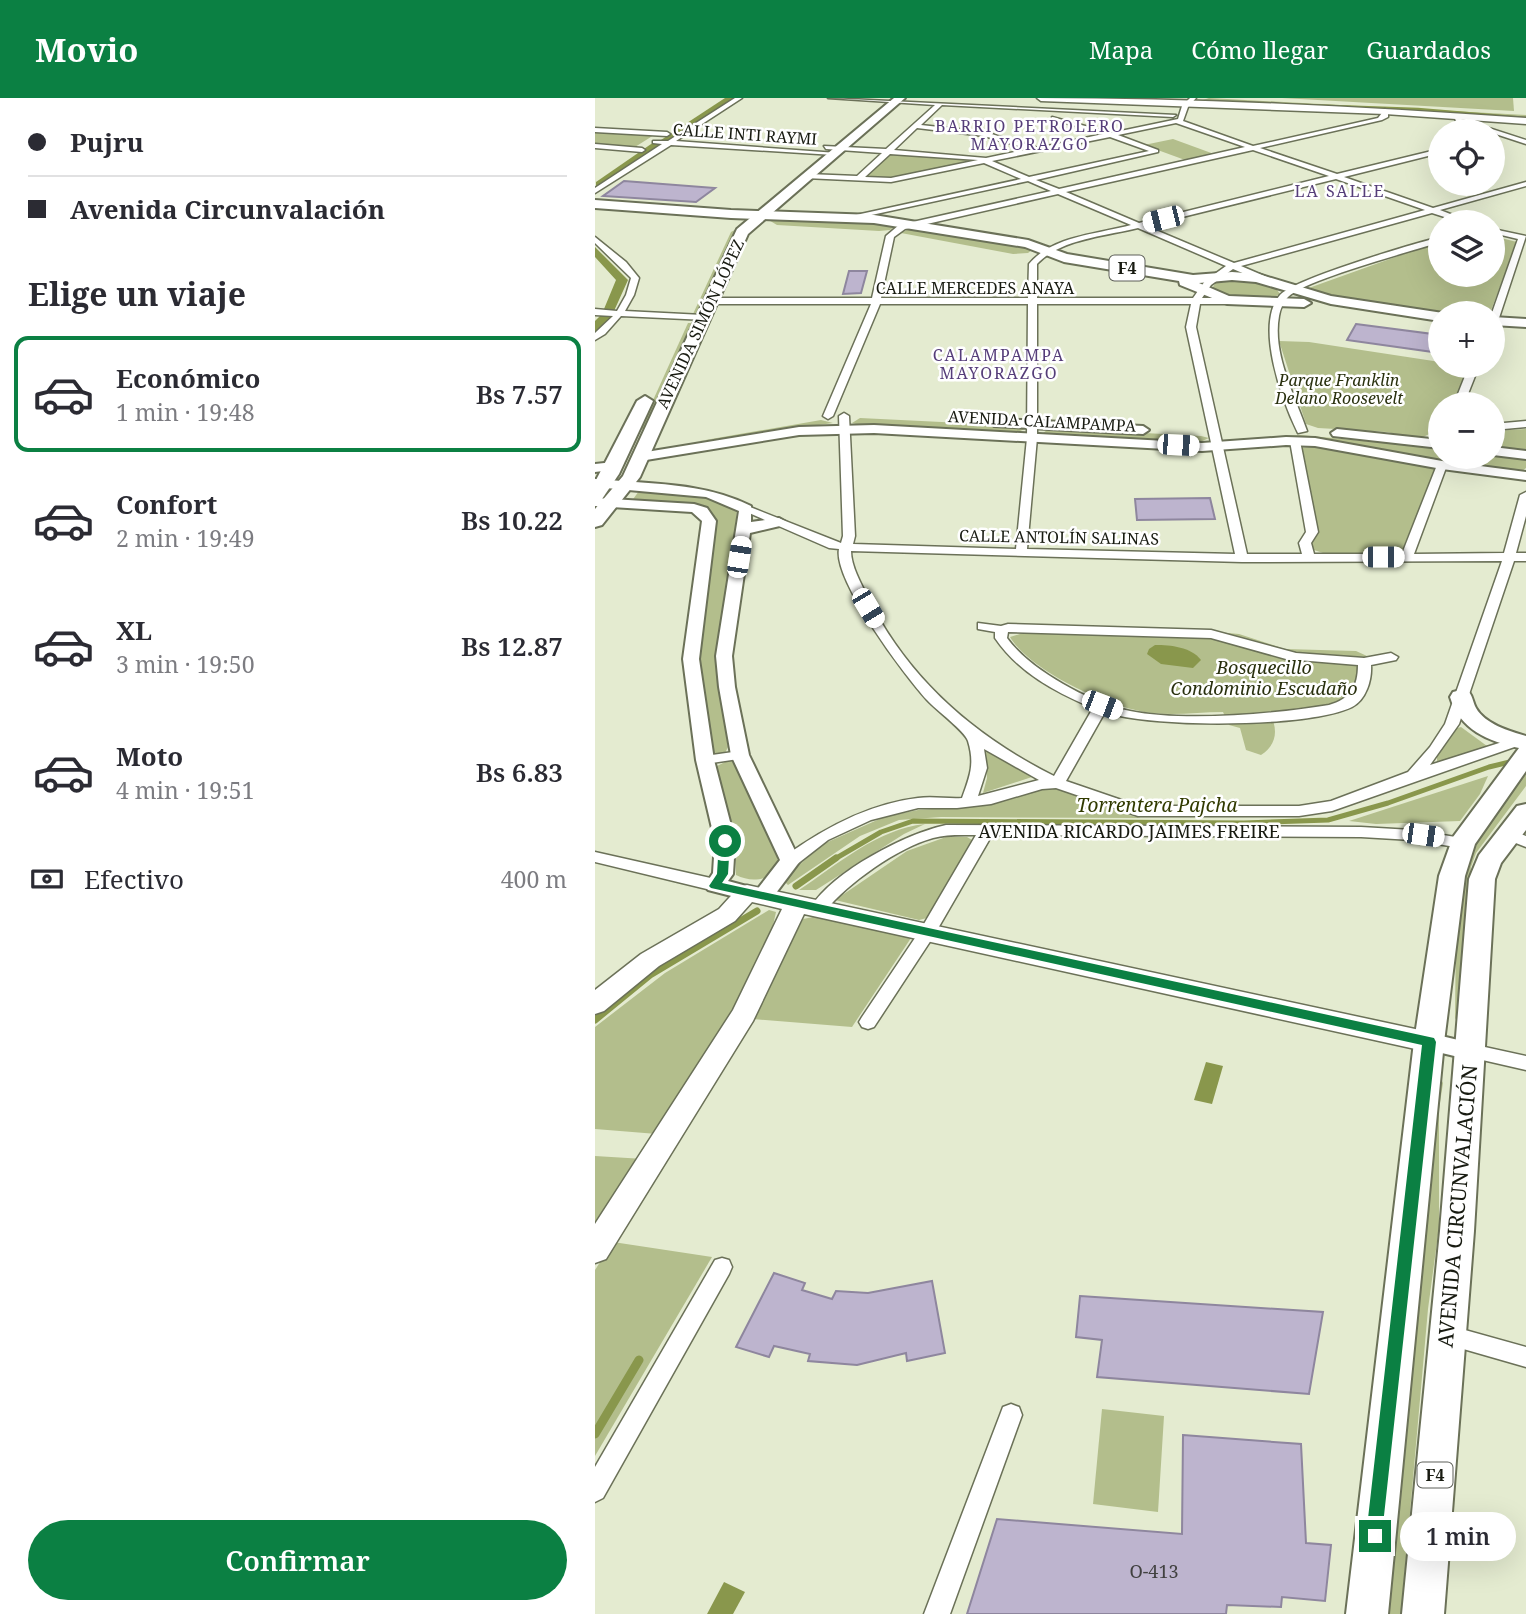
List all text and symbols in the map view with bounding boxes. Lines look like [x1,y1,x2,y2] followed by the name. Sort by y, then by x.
[35,27,139,72] text: Movio
[1089,33,1153,66] text: Mapa
[1191,33,1328,66] text: Cómo llegar
[1366,33,1491,66] text: Guardados
[935,115,1125,155] district label: BARRIO PETROLERO MAYORAZGO
[672,118,818,150] street label: CALLE INTI RAYMI
[1428,119,1505,469] map controls
[1428,119,1505,196] button: locate
[70,124,144,160] text: Pujru
[1295,180,1385,202] district label: LA SALLE
[70,191,385,227] text: Avenida Circunvalación
[1141,204,1186,234] car
[1428,210,1505,287] button: layers
[651,236,749,412] street label: AVENIDA SIMÓN LÓPEZ
[1109,256,1145,280] road number: F4
[28,272,246,315] text: Elige un viaje
[876,277,1075,299] street label: CALLE MERCEDES ANAYA
[1428,301,1505,378] button: +
[933,344,1065,384] district label: CALAMPAMPA MAYORAZGO
[116,360,260,396] text: Económico
[32,363,95,426] icon: car
[1274,369,1403,409] park label: Parque Franklin Delano Roosevelt
[476,376,563,412] text: Bs 7.57
[1428,392,1505,469] button: −
[116,396,254,428] text: 1 min · 19:48
[947,405,1137,437] street label: AVENIDA CALAMPAMPA
[1157,433,1200,457] car
[116,486,217,522] text: Confort
[32,489,95,552] icon: car
[461,502,563,538] text: Bs 10.22
[116,522,254,554] text: 2 min · 19:49
[959,524,1159,550] street label: CALLE ANTOLÍN SALINAS
[726,535,753,579] car
[1363,547,1405,568] car
[849,585,888,631] car
[116,612,152,648] text: XL
[32,615,95,678] icon: car
[461,628,563,664] text: Bs 12.87
[116,648,254,680] text: 3 min · 19:50
[1170,655,1358,700] park label: Bosquecillo Condominio Escudaño
[1079,688,1126,722] car
[116,738,183,774] text: Moto
[32,741,95,804] icon: car
[476,754,563,790] text: Bs 6.83
[116,774,254,806] text: 4 min · 19:51
[1077,792,1237,818] water label: Torrentera Pajcha
[978,819,1280,843] street label: AVENIDA RICARDO JAIMES FREIRE
[1401,822,1446,848] car
[709,825,741,857] route start
[28,860,66,898] icon: cash
[84,861,184,897] text: Efectivo
[501,863,567,895] text: 400 m
[1431,1063,1483,1349] street label: AVENIDA CIRCUNVALACIÓN
[1417,1462,1453,1488] road number: F4
[1399,1512,1515,1560] callout: 1 min
[28,1520,567,1600] button: Confirmar
[1359,1520,1391,1552] route end
[1426,1520,1490,1552] text: 1 min
[1129,1559,1179,1583] house number: O-413

